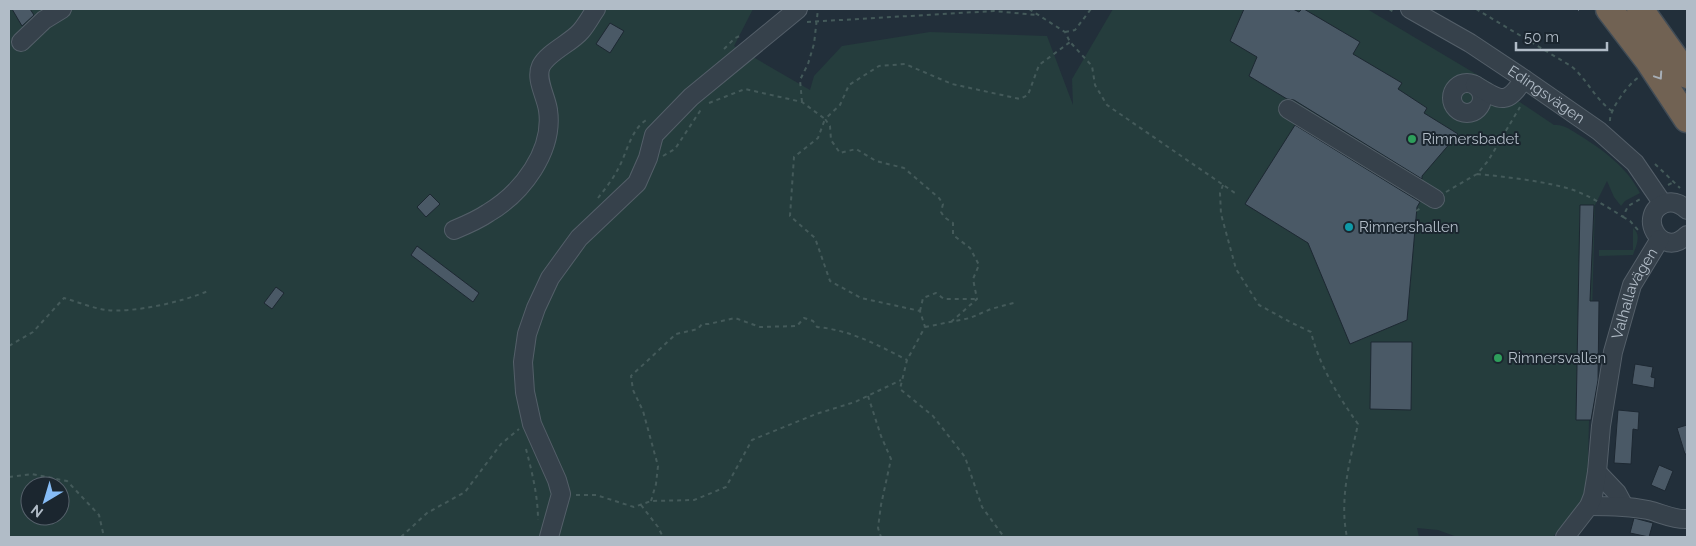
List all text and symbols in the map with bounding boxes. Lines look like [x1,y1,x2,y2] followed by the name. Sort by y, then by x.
[1516,20,1607,52] scale bar
[1524,28,1559,46] text: 50 m
[1504,62,1588,127] street label: Edingsvägen
[1653,70,1662,80] one-way arrow
[1422,130,1519,148] place label: Rimnersbadet
[1406,133,1418,145] marker: Rimnersbadet
[1359,218,1458,236] place label: Rimnershallen
[1343,221,1355,233] marker: Rimnershallen
[1608,245,1661,341] street label: Valhallavägen
[1508,349,1606,367] place label: Rimnersvallen
[1492,352,1504,364] marker: Rimnersvallen
[20,476,70,526] north arrow
[28,502,46,521] text: N

